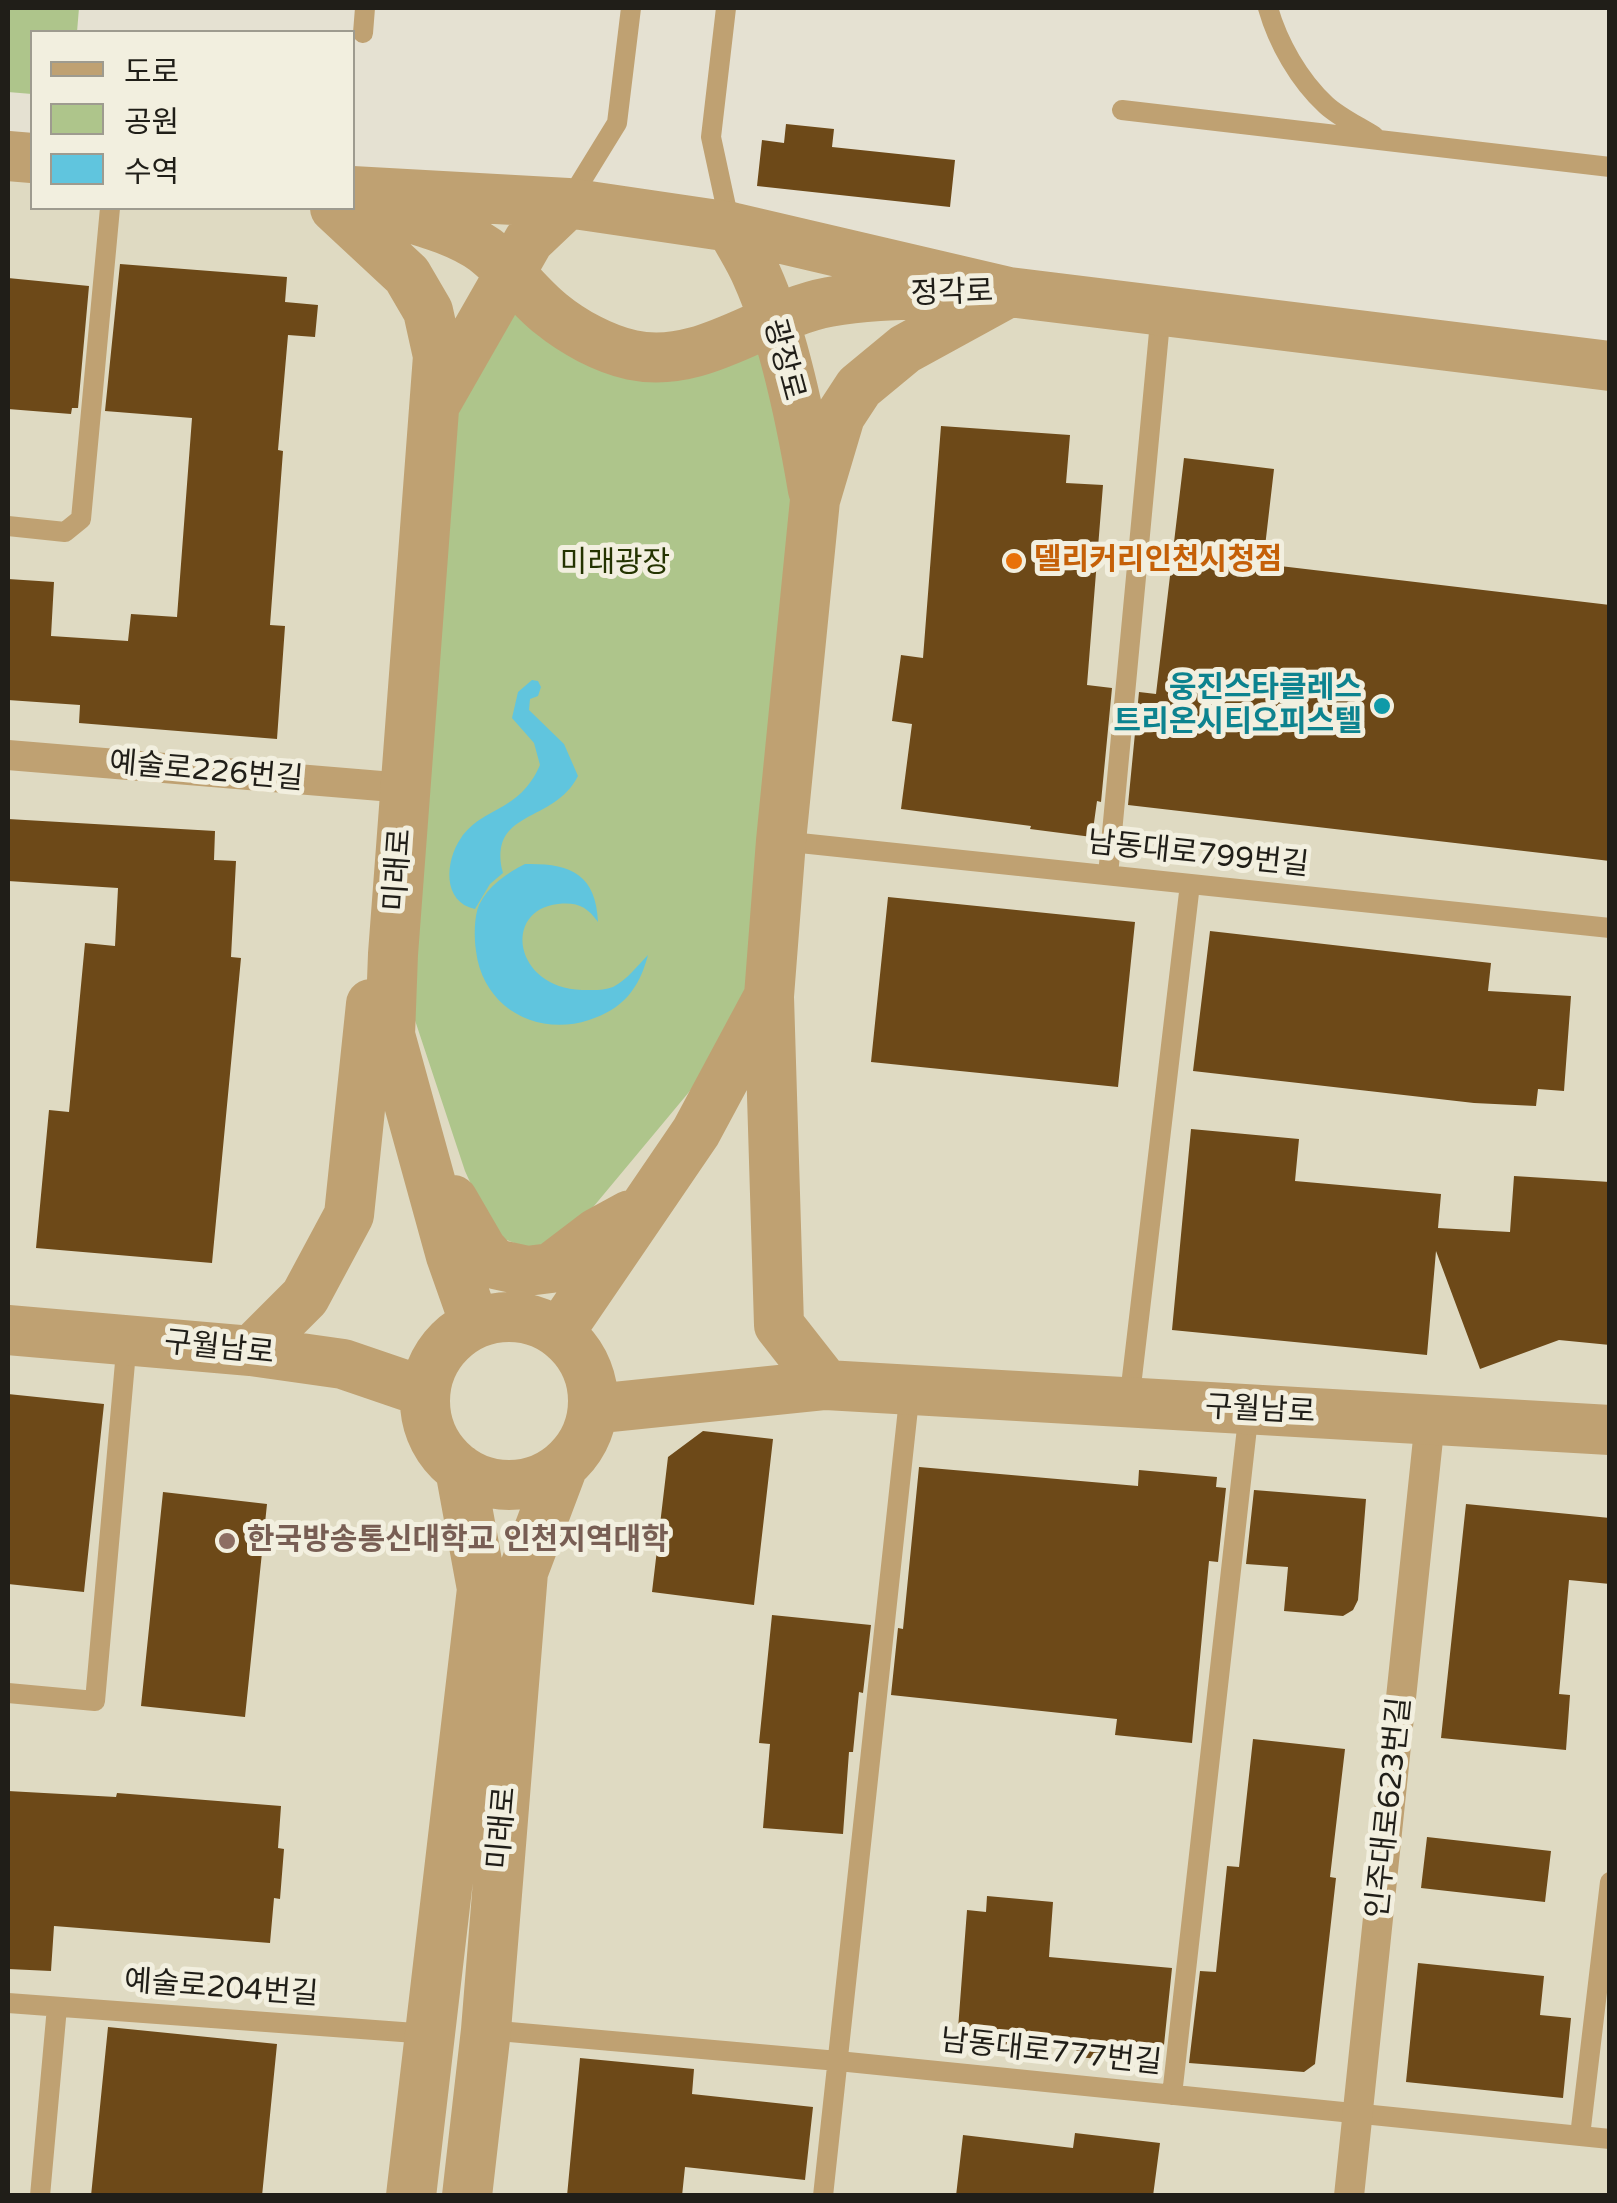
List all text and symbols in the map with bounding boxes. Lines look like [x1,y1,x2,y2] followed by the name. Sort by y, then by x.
[30,30,355,210] legend
[124,54,179,91] text: 도로
[124,104,179,141] text: 공원
[124,154,179,191] text: 수역
[910,275,994,313] street label: 정각로
[755,315,811,405] street label: 광장로
[1034,543,1282,579] place label: 델리커리인천시청점
[560,546,670,582] park label: 미래광장
[1003,550,1025,572] marker: 델리커리인천시청점
[1114,671,1362,742] place label: 웅진스타클레스 트리온시티오피스텔
[1371,695,1393,717] marker: 웅진스타클레스 트리온시티오피스텔
[108,746,304,798] street label: 예술로226번길
[1086,825,1310,885] street label: 남동대로799번길
[378,827,420,913] street label: 미래로
[162,1325,276,1373] street label: 구월남로
[1204,1390,1316,1432] street label: 구월남로
[247,1523,669,1559] place label: 한국방송통신대학교 인천지역대학
[216,1530,238,1552] marker: 한국방송통신대학교 인천지역대학
[1360,1696,1420,1920] street label: 인주대로623번길
[481,1785,525,1871] street label: 미래로
[123,1964,319,2014] street label: 예술로204번길
[939,2023,1163,2083] street label: 남동대로777번길

